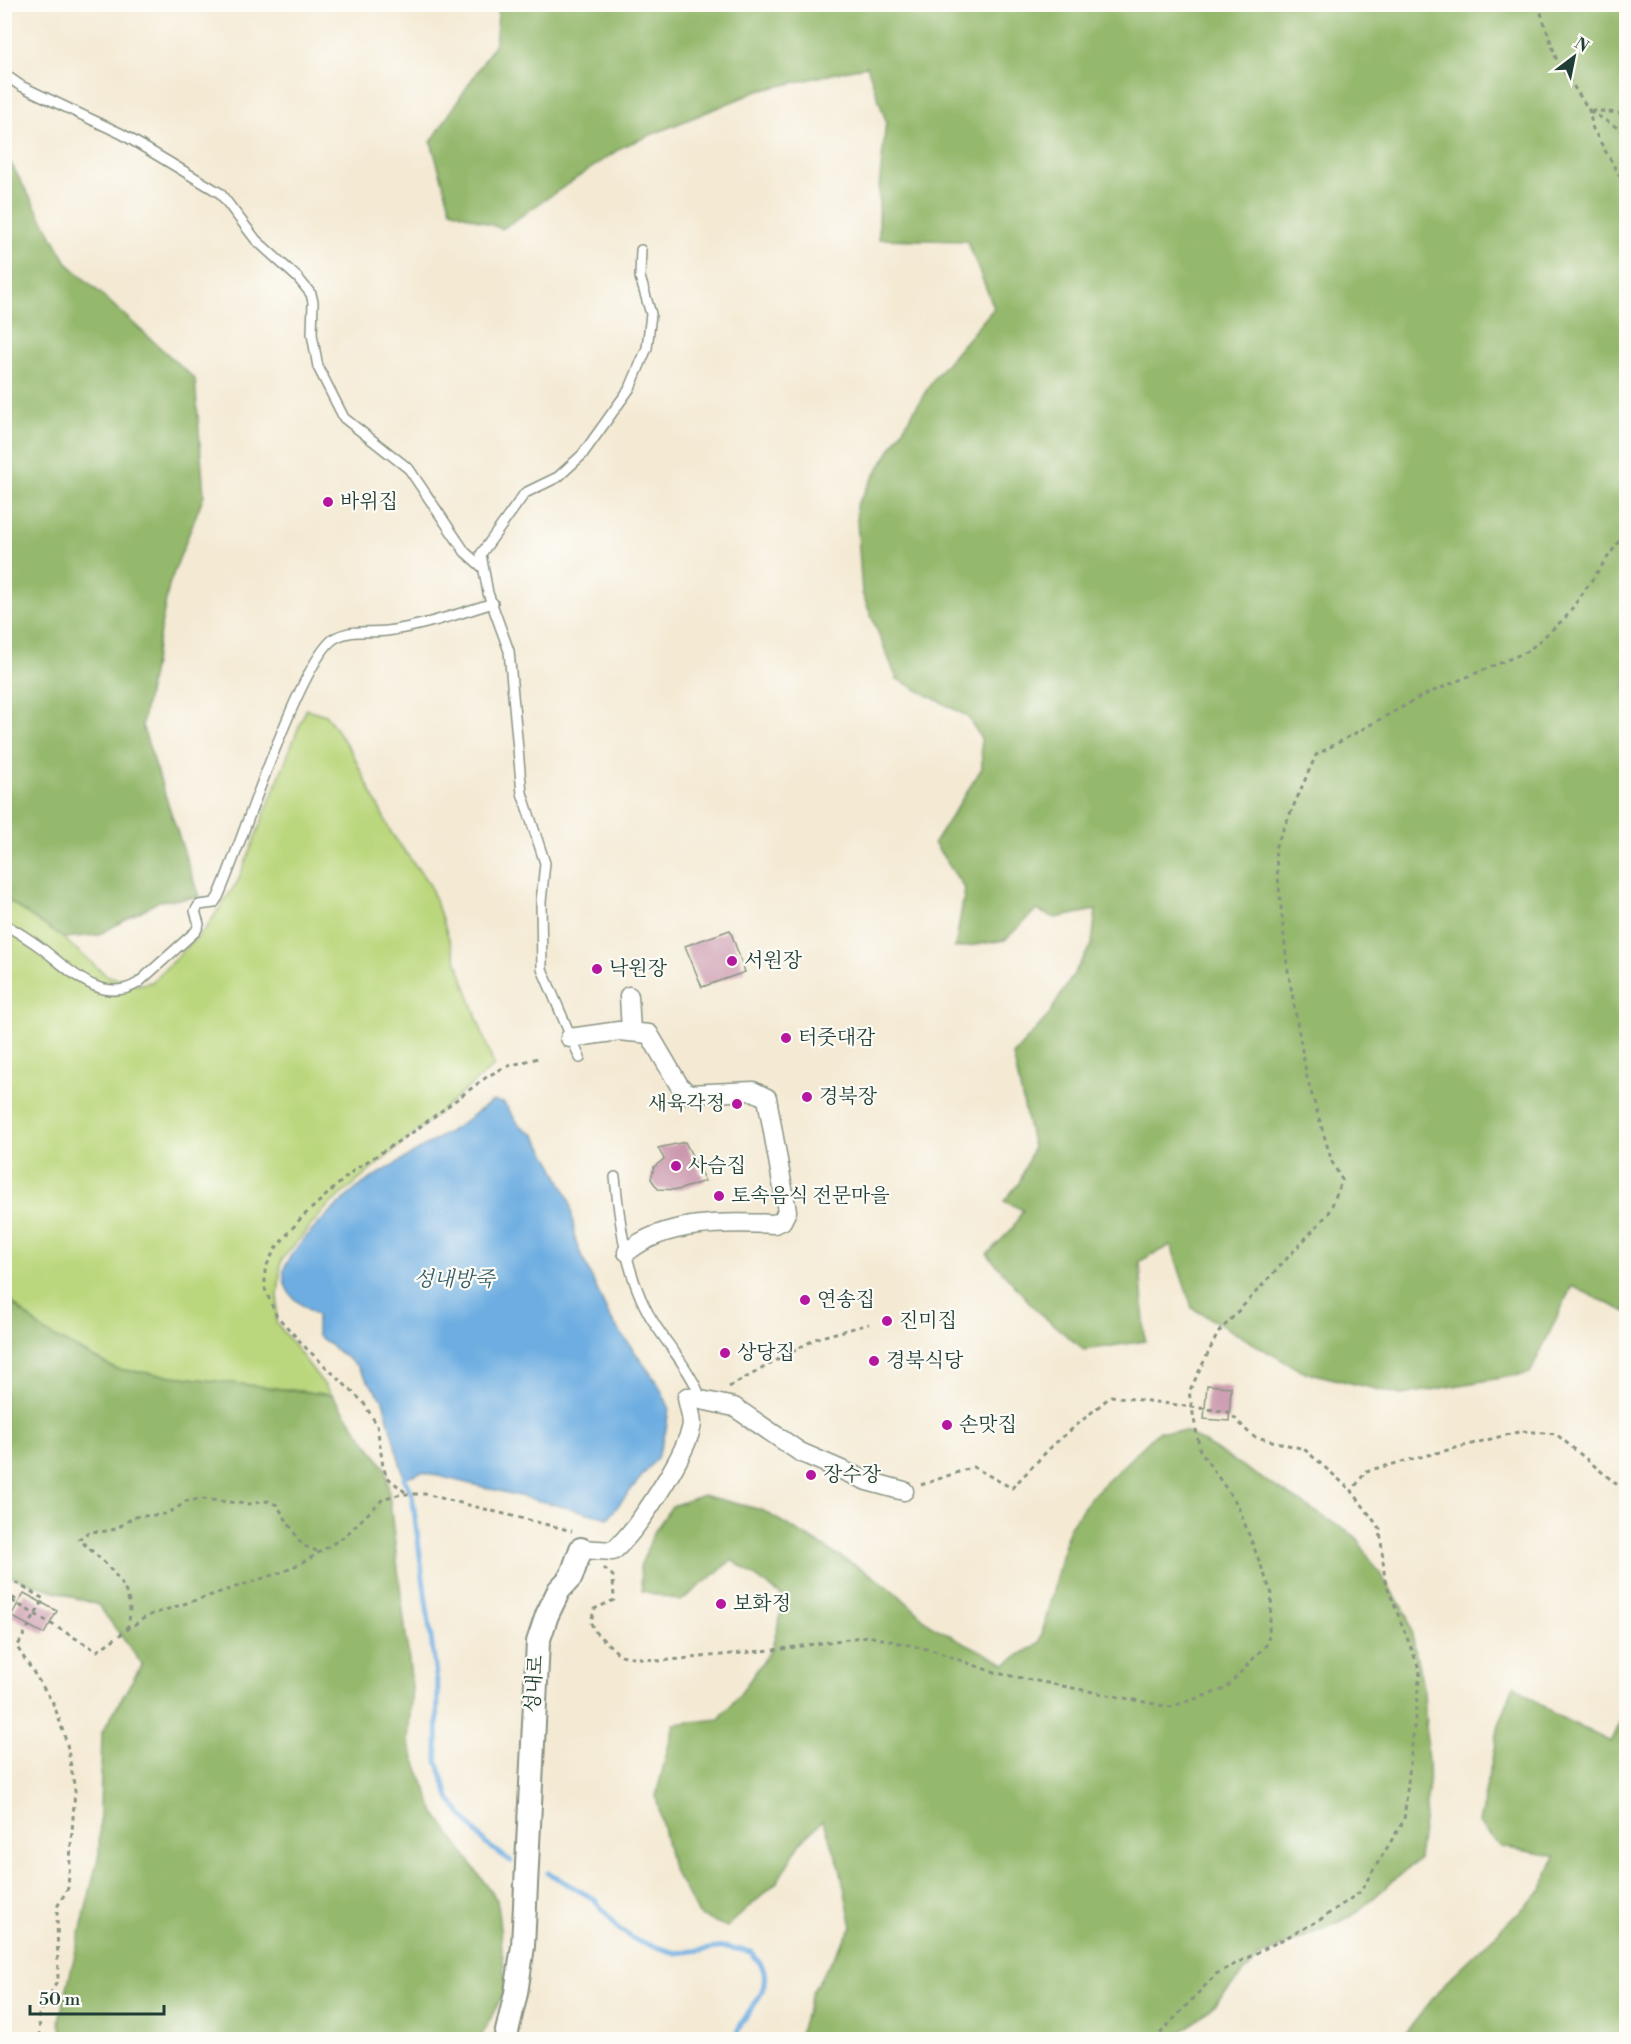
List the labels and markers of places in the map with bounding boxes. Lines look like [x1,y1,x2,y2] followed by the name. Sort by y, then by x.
[340,490,398,515] place label: 바위집
[321,495,335,509] marker: 바위집
[744,949,803,974] place label: 서원장
[725,954,739,968] marker: 서원장
[609,957,668,982] place label: 낙원장
[590,962,604,976] marker: 낙원장
[798,1026,876,1051] place label: 터줏대감
[779,1031,793,1045] marker: 터줏대감
[819,1085,878,1110] place label: 경북장
[800,1090,814,1104] marker: 경북장
[648,1092,725,1117] place label: 새육각정
[730,1097,744,1111] marker: 새육각정
[688,1154,746,1179] place label: 사슴집
[669,1159,683,1173] marker: 사슴집
[731,1184,890,1209] place label: 토속음식 전문마을
[712,1189,726,1203] marker: 토속음식 전문마을
[817,1288,875,1313] place label: 연송집
[798,1293,812,1307] marker: 연송집
[899,1309,957,1334] place label: 진미집
[880,1314,894,1328] marker: 진미집
[737,1341,795,1366] place label: 상당집
[718,1346,732,1360] marker: 상당집
[886,1349,964,1374] place label: 경북식당
[867,1354,881,1368] marker: 경북식당
[959,1413,1017,1438] place label: 손맛집
[940,1418,954,1432] marker: 손맛집
[823,1463,882,1488] place label: 장수장
[804,1468,818,1482] marker: 장수장
[733,1592,791,1617] place label: 보화정
[714,1597,728,1611] marker: 보화정

